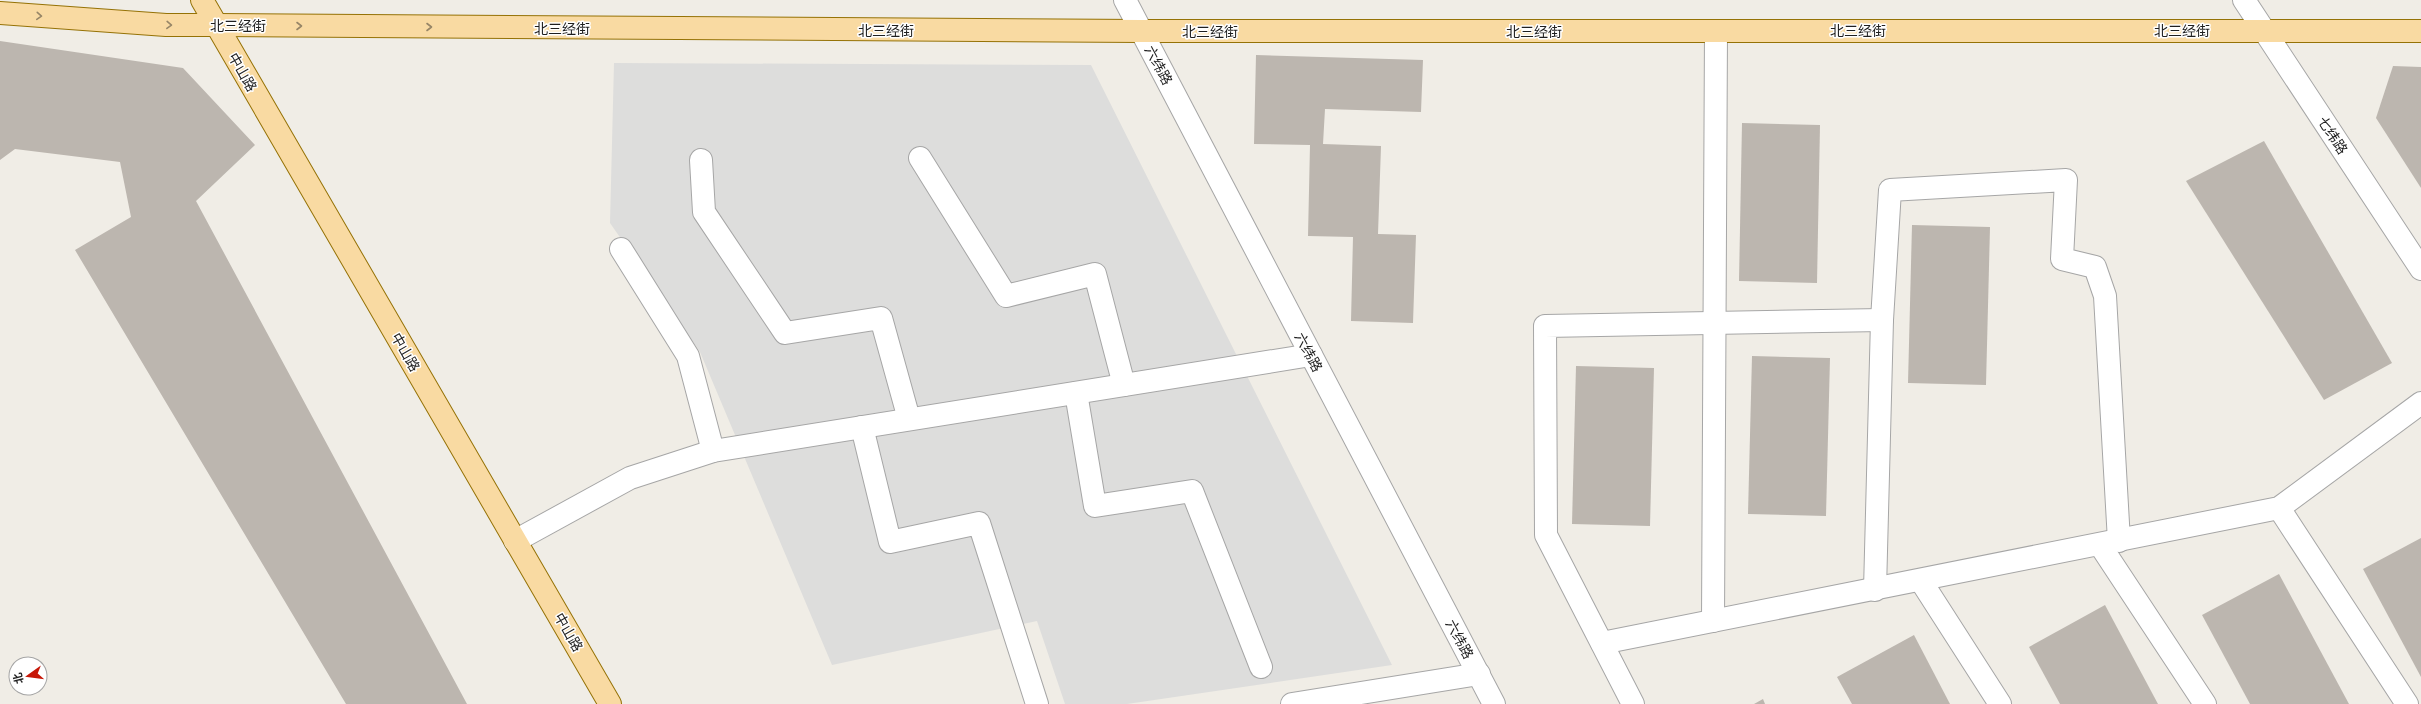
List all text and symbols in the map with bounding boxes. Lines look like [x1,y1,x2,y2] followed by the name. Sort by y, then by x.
[36,11,42,20] one-way arrow
[210,17,266,34] street label: 北三经街
[166,20,172,29] one-way arrow
[534,20,590,37] street label: 北三经街
[296,22,302,30] one-way arrow
[858,22,914,39] street label: 北三经街
[1830,22,1886,39] street label: 北三经街
[2154,22,2210,39] street label: 北三经街
[426,23,432,31] one-way arrow
[1182,23,1238,40] street label: 北三经街
[1506,23,1562,40] street label: 北三经街
[1142,42,1176,88] street label: 六纬路
[225,50,261,94] street label: 中山路
[2314,113,2352,157] street label: 七纬路
[1292,329,1326,375] street label: 六纬路
[388,330,424,374] street label: 中山路
[551,610,587,654] street label: 中山路
[1443,616,1477,662] street label: 六纬路
[8,656,48,696] north arrow
[10,671,26,685] text: 北

